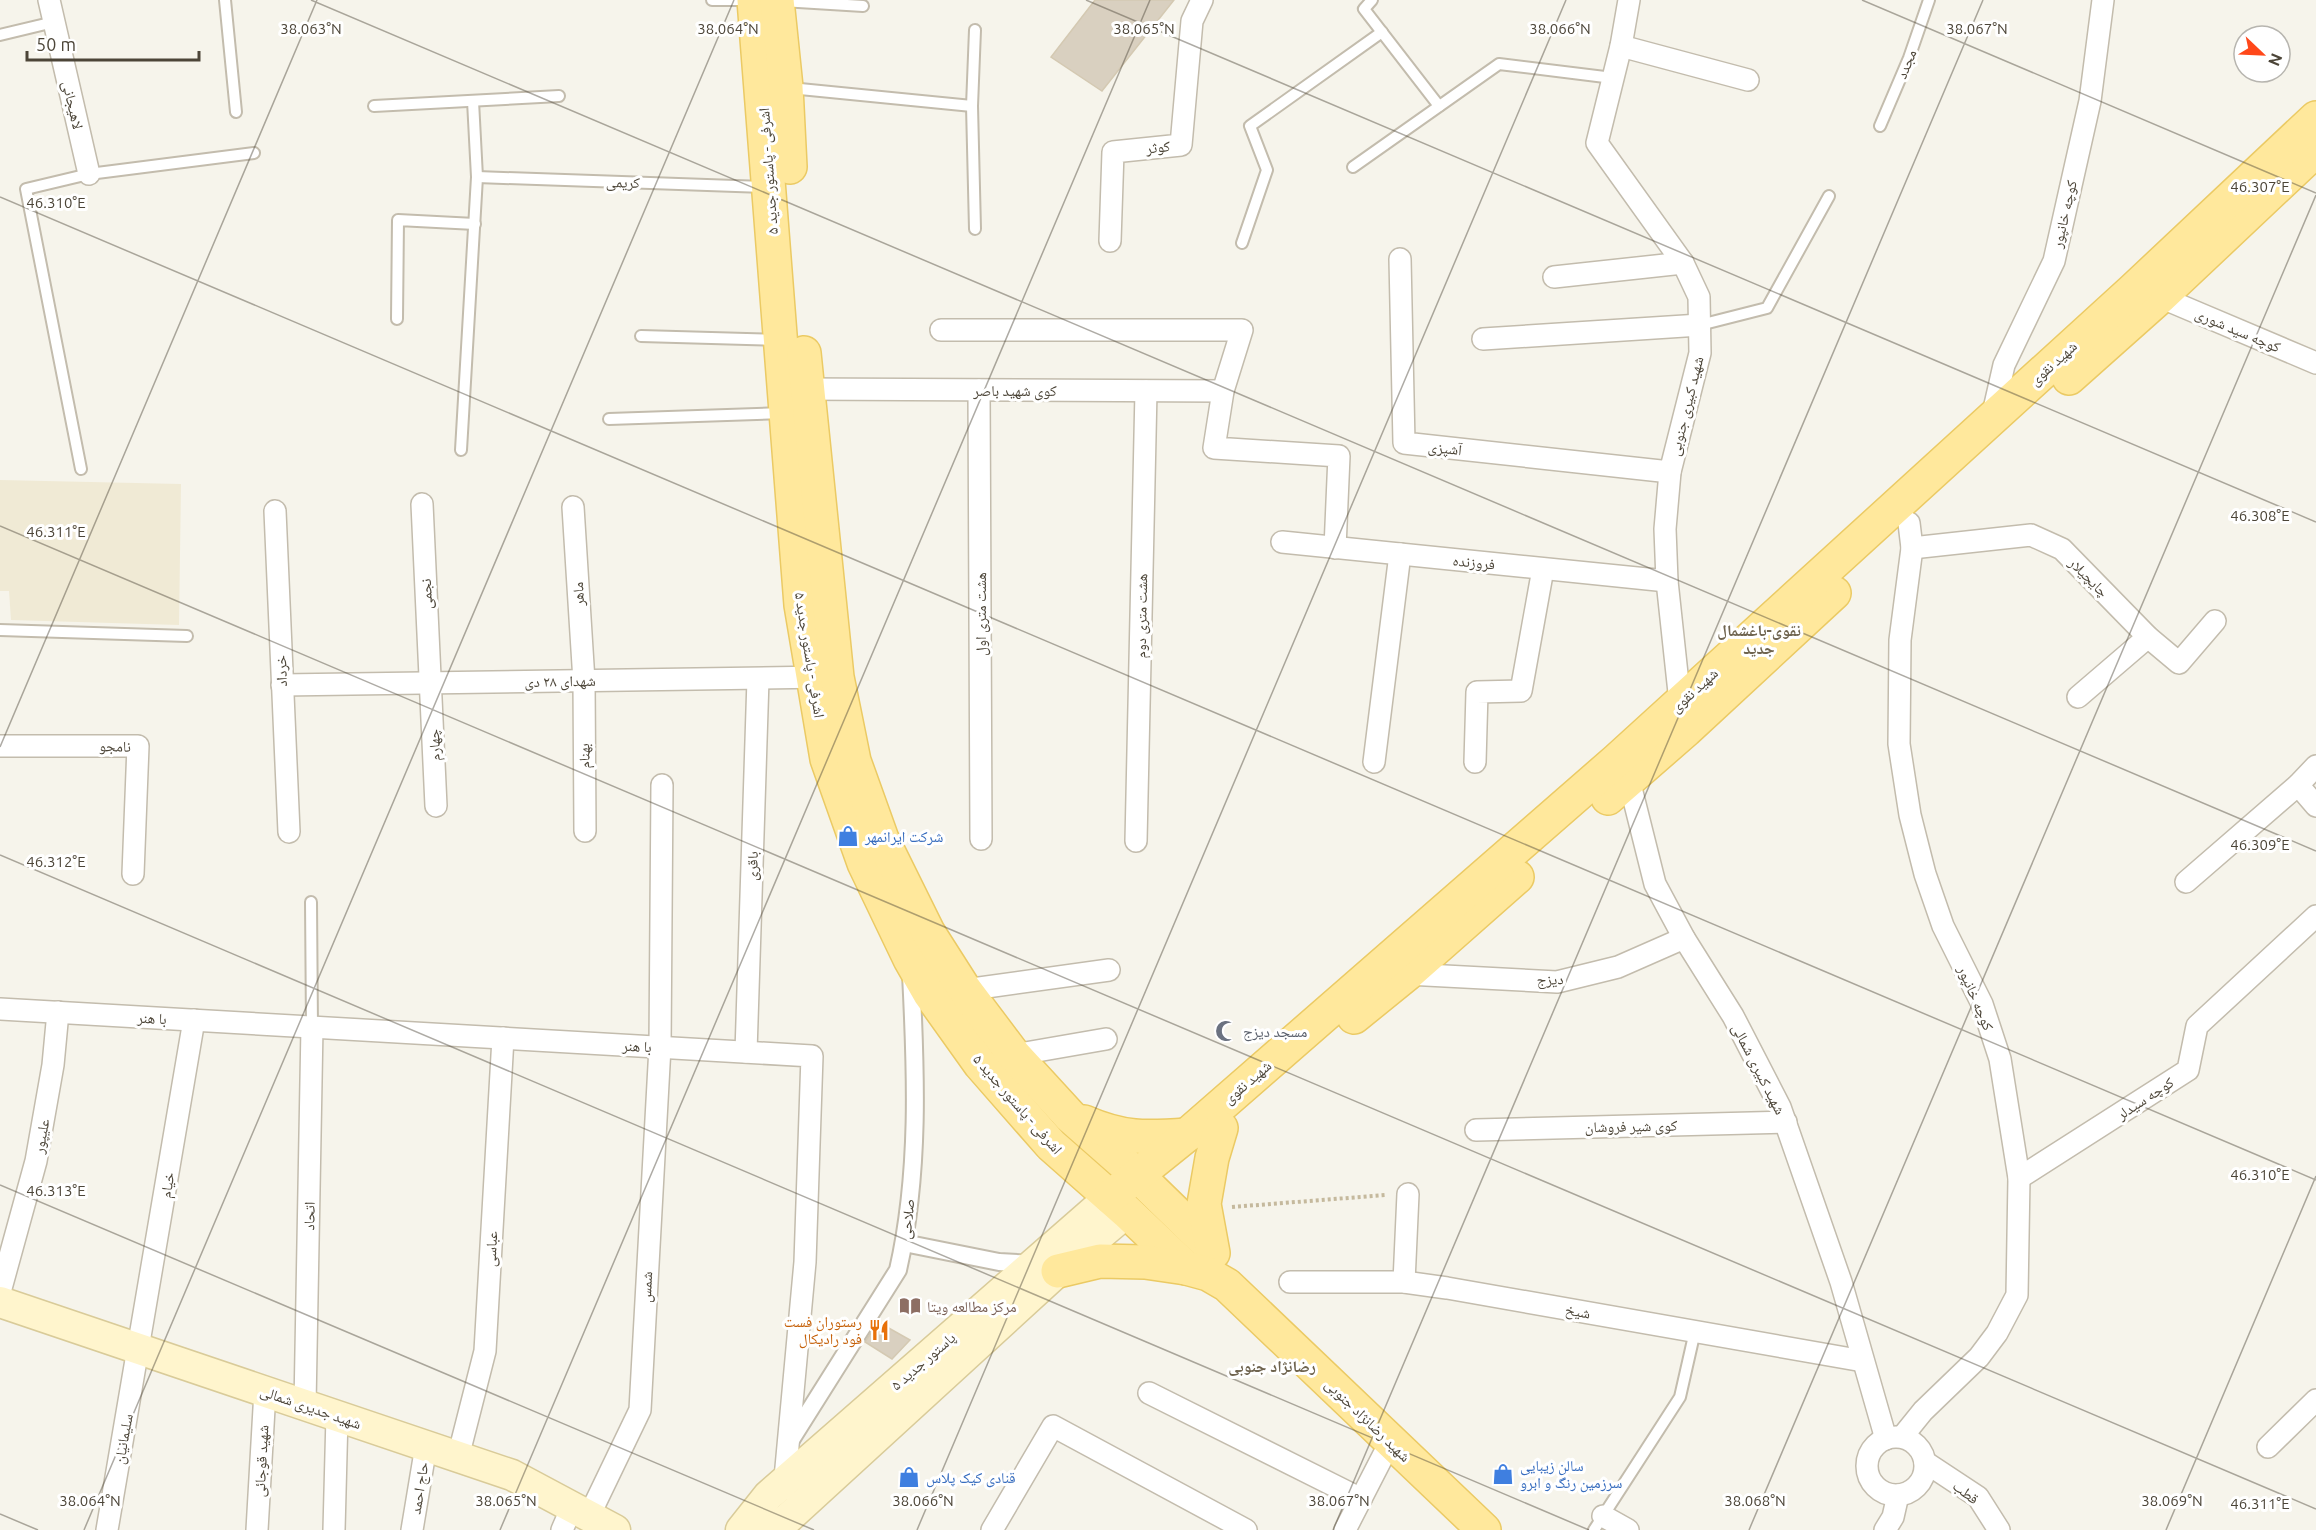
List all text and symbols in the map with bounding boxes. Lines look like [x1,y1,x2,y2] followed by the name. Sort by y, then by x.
[280,20,342,37] text: 38.063°N
[697,20,759,37] text: 38.064°N
[1113,20,1175,37] text: 38.065°N
[1529,20,1591,37] text: 38.066°N
[1946,20,2008,37] text: 38.067°N
[27,24,200,62] scale bar
[2232,24,2292,84] north arrow
[36,34,76,54] text: 50 m
[1892,47,1920,81] street label: مجدد
[2265,51,2286,69] text: N
[57,79,87,131] street label: لاهیجانی
[755,107,783,235] street label: اشرفی - پاستور جدید ۵
[1144,137,1171,158] street label: کوثر
[606,173,640,193] street label: کریمی
[2230,178,2290,195] text: 46.307°E
[2048,179,2081,251] street label: کوچه خانپور
[26,194,86,211] text: 46.310°E
[2192,304,2283,357] street label: کوچه سید شوری
[2026,337,2082,390] street label: شهید نقوی
[1665,354,1709,458] street label: شهید کبیری جنوبی
[972,382,1057,401] street label: کوی شهید باصر
[1427,438,1464,460] street label: آشپزی
[2230,507,2290,524] text: 46.308°E
[26,523,86,540] text: 46.311°E
[1452,551,1496,574] street label: فروزنده
[2064,553,2113,601] street label: چایچیلار
[972,572,991,656] street label: هشت متری اول
[1132,573,1152,659] street label: هشت متری دوم
[417,578,437,610] street label: نجمی
[569,581,588,608] street label: ماهر
[790,591,828,719] street label: اشرفی - پاستور جدید ۵
[1717,621,1801,657] district label: نقوی-باغشمال جدید
[272,654,291,687] street label: خرداد
[1667,664,1723,717] street label: شهید نقوی
[524,672,596,692] street label: شهدای ۲۸ دی
[425,728,445,762] street label: چهارم
[99,737,131,756] street label: نامجو
[575,743,595,769] street label: بهنام
[836,824,860,848] shop icon: شرکت ایرانمهر
[864,828,943,846] place label: شرکت ایرانمهر
[2230,836,2290,853] text: 46.309°E
[743,851,763,881] street label: باقری
[26,853,86,870] text: 46.312°E
[1953,962,1997,1033] street label: کوچه خانپور
[1536,970,1564,990] street label: دیزج
[136,1009,167,1028] street label: با هنر
[1214,1019,1238,1043] mosque icon: مسجد دیزج
[1727,1021,1789,1118] street label: شهید کبیری شمالی
[1243,1023,1307,1042] place label: مسجد دیزج
[621,1037,652,1056] street label: با هنر
[968,1051,1066,1159] street label: اشرفی - پاستور جدید ۵
[1220,1057,1276,1109] street label: شهید نقوی
[2112,1073,2177,1124] street label: کوچه سیدلر
[29,1117,54,1156] street label: علیپور
[1585,1117,1677,1137] street label: کوی شیر فروشان
[2230,1166,2290,1183] text: 46.310°E
[157,1170,179,1200] street label: خیام
[26,1182,86,1199] text: 46.313°E
[896,1198,920,1240] street label: صلاحی
[300,1201,318,1231] street label: اتحاد
[482,1230,502,1267] street label: عباسی
[637,1271,657,1303] street label: شمس
[898,1294,922,1318] library icon: مرکز مطالعه ویتا
[927,1298,1017,1316] place label: مرکز مطالعه ویتا
[1564,1300,1592,1324] street label: شیخ
[784,1313,862,1349] place label: رستوران فست فود رادیکال
[867,1318,891,1342] restaurant icon: رستوران فست فود رادیکال
[887,1328,959,1394] street label: پاستور جدید ۵
[1228,1357,1316,1376] district label: رضانژاد جنوبی
[1321,1375,1414,1466] street label: شهید رضانژاد جنوبی
[258,1382,364,1434] street label: شهید جدیری شمالی
[110,1412,138,1466] street label: سلیمانیان
[251,1424,273,1498] street label: شهید قوجائی
[1520,1457,1623,1493] place label: سالن زیبایی سرزمین رنگ و ابرو
[406,1460,434,1516] street label: حاج احمد
[1491,1462,1515,1486] shop icon: سالن زیبایی سرزمین رنگ و ابرو
[897,1465,921,1489] shop icon: قنادی کیک پلاس
[926,1469,1016,1488] place label: قنادی کیک پلاس
[1949,1477,1982,1508] street label: قطب
[59,1492,121,1509] text: 38.064°N
[475,1492,537,1509] text: 38.065°N
[892,1492,954,1509] text: 38.066°N
[1308,1492,1370,1509] text: 38.067°N
[1724,1492,1786,1509] text: 38.068°N
[2141,1492,2203,1509] text: 38.069°N
[2230,1495,2290,1512] text: 46.311°E

